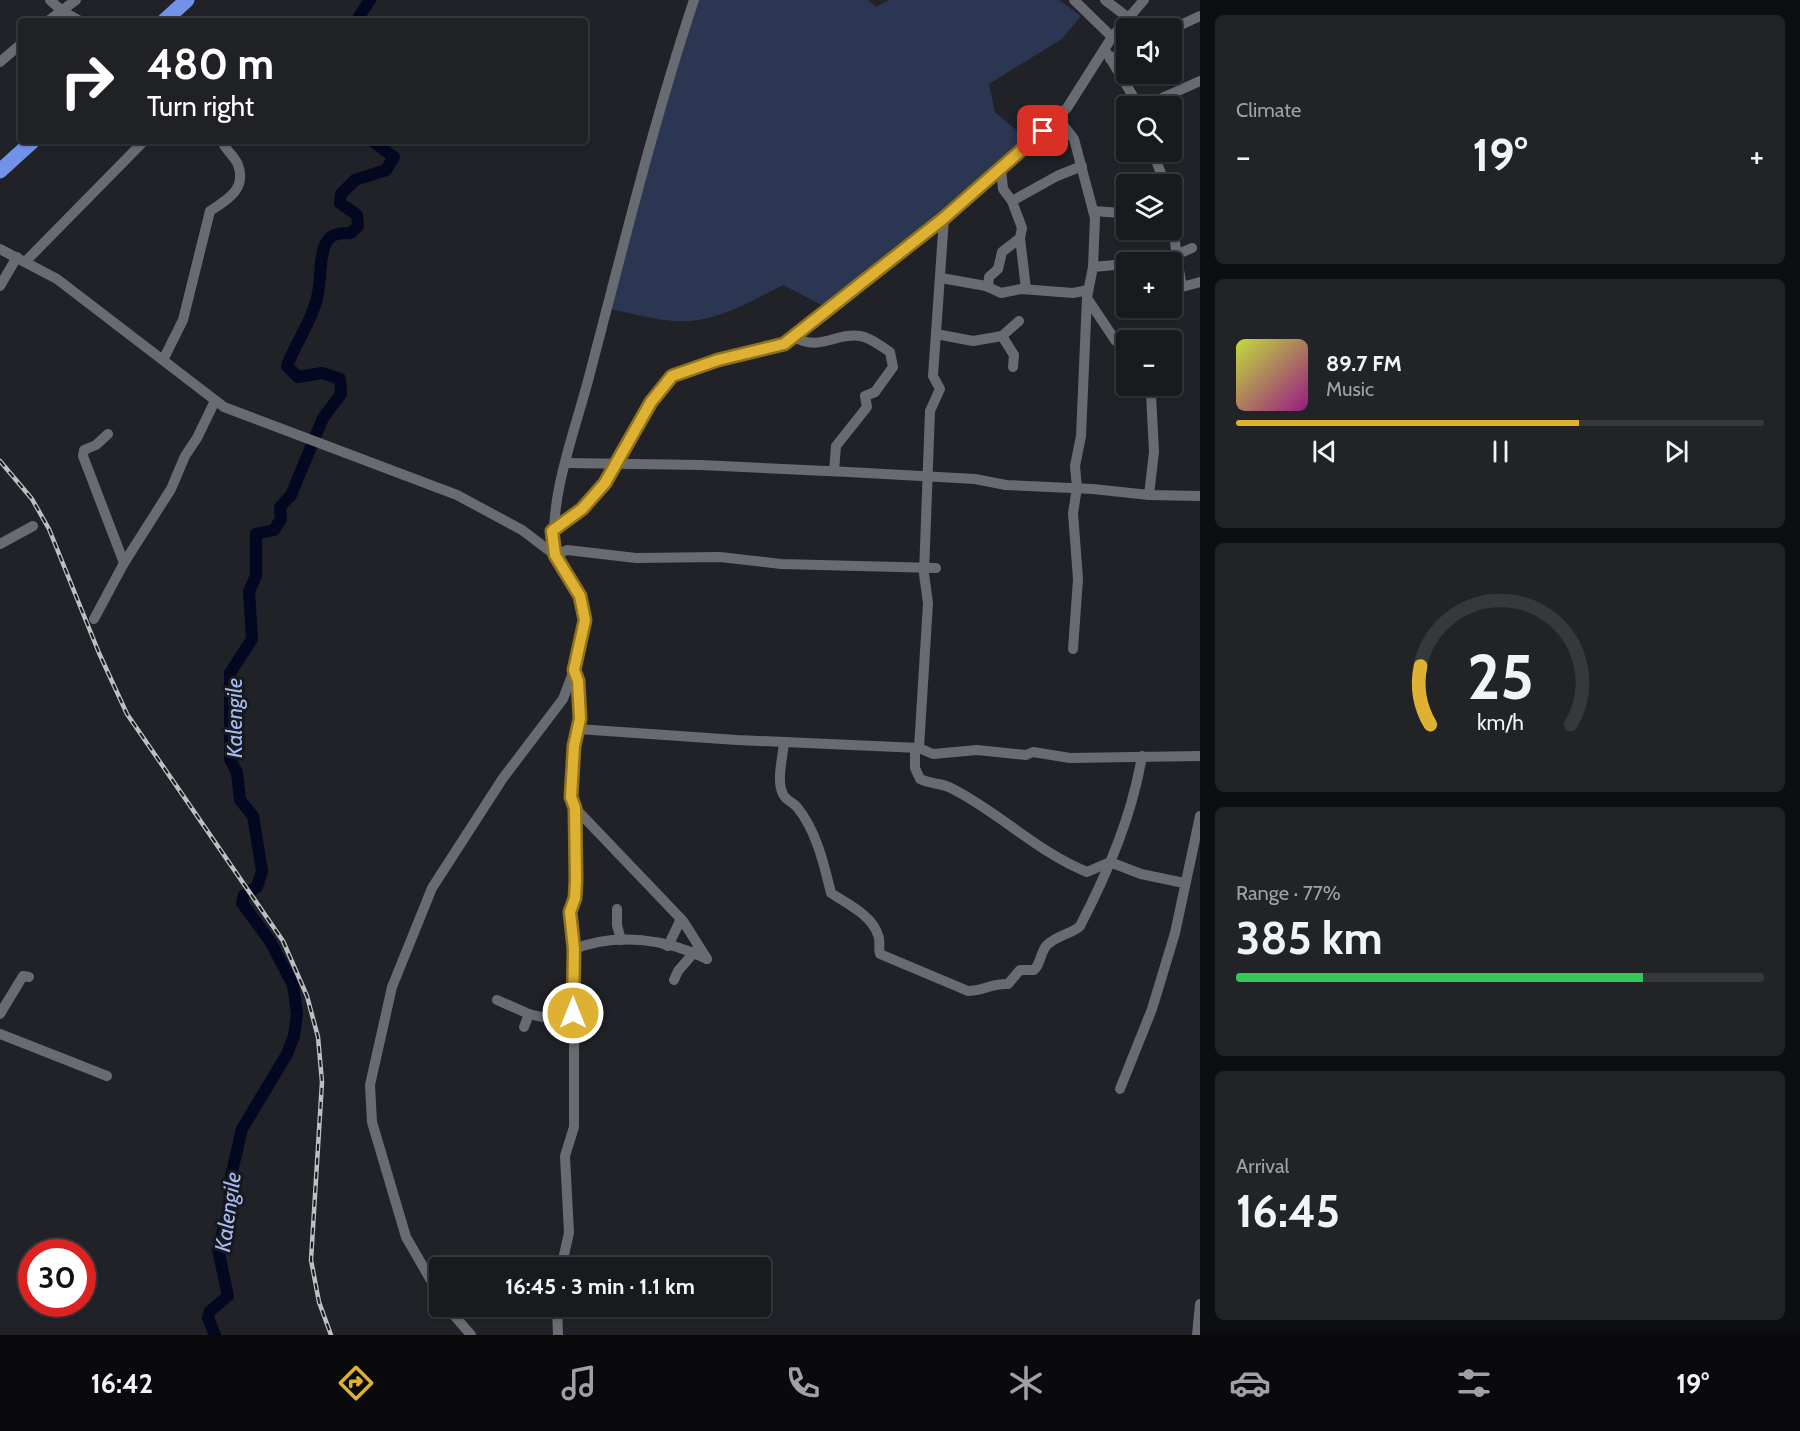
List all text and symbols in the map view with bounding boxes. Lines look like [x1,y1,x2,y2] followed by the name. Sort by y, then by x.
[1116,18,1182,396] map controls
[1116,18,1182,84] button: sound
[147,38,274,90] text: 480 m
[48,42,126,120] icon: right
[147,90,254,123] text: Turn right
[1116,96,1182,162] button: search
[1236,98,1301,122] text: Climate
[1017,105,1068,156] pin
[1026,114,1059,147] icon: arrive
[1473,128,1527,182] text: 19°
[1236,136,1251,176] text: −
[1749,136,1764,176] text: +
[1116,174,1182,240] button: layers
[1116,252,1182,318] button: +
[1116,330,1182,396] button: −
[1326,350,1402,377] text: 89.7 FM
[1326,377,1374,401] text: Music
[1308,435,1341,468] icon: previous
[1484,435,1517,468] icon: pause
[1660,435,1693,468] icon: next
[1467,639,1533,715] text: 25
[221,678,248,758] water label: Kalengile
[1477,709,1523,735] text: km/h
[1236,881,1341,905] text: Range · 77%
[1236,911,1383,965] text: 385 km
[541,981,605,1045] position arrow
[1236,1154,1289,1178] text: Arrival
[209,1170,247,1254] water label: Kalengile
[1236,1184,1340,1238] text: 16:45
[18,1239,96,1317] speed limit sign: 30
[505,1273,695,1300] text: 16:45 · 3 min · 1.1 km
[335,1362,377,1404] icon: directions
[558,1362,600,1404] icon: music
[782,1362,824,1404] icon: phone
[1005,1362,1047,1404] icon: climate
[1229,1362,1271,1404] icon: car
[1453,1362,1495,1404] icon: filters
[91,1367,153,1400] text: 16:42
[1676,1367,1709,1400] text: 19°

